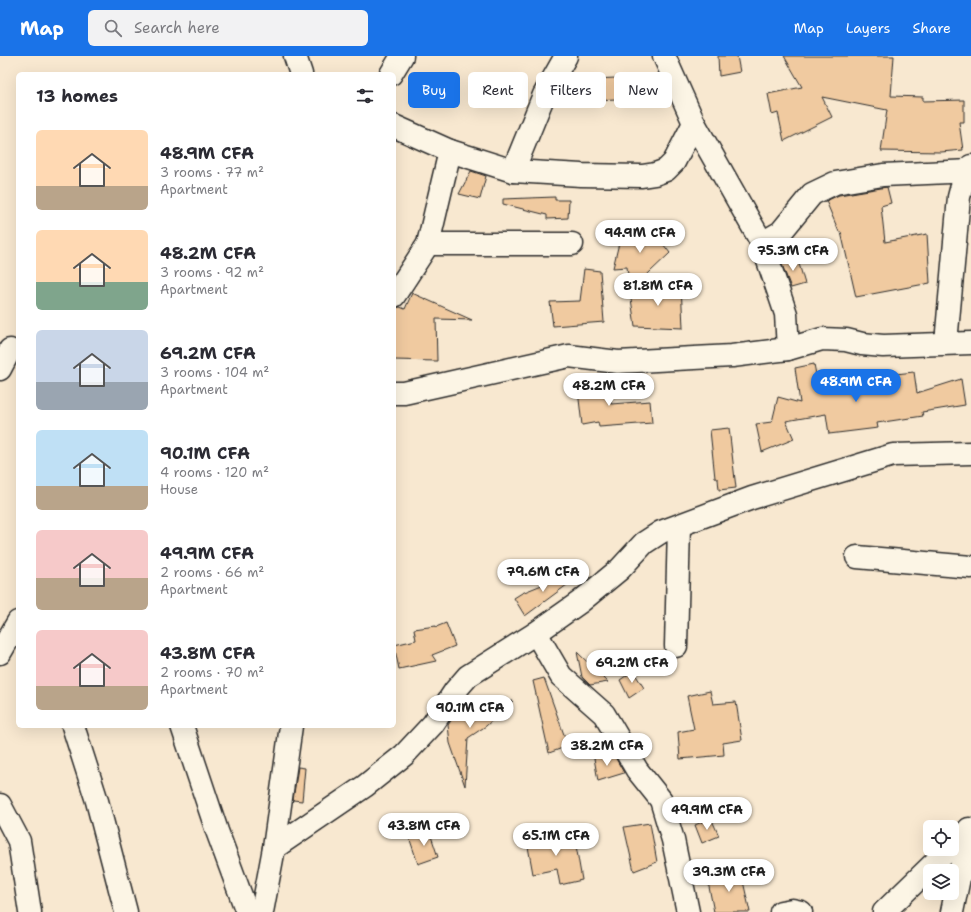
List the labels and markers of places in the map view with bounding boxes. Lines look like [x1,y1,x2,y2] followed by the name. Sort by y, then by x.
[594,220,686,254] pin: 94.9M CFA
[747,238,839,272] pin: 75.3M CFA
[612,273,704,307] pin: 81.8M CFA
[810,369,902,403] pin: 48.9M CFA
[563,373,655,407] pin: 48.2M CFA
[497,559,589,593] pin: 79.6M CFA
[586,650,678,684] pin: 69.2M CFA
[424,695,516,729] pin: 90.1M CFA
[561,733,653,767] pin: 38.2M CFA
[661,797,753,831] pin: 49.9M CFA
[378,813,470,847] pin: 43.8M CFA
[510,823,602,857] pin: 65.1M CFA
[683,859,775,893] pin: 39.3M CFA

